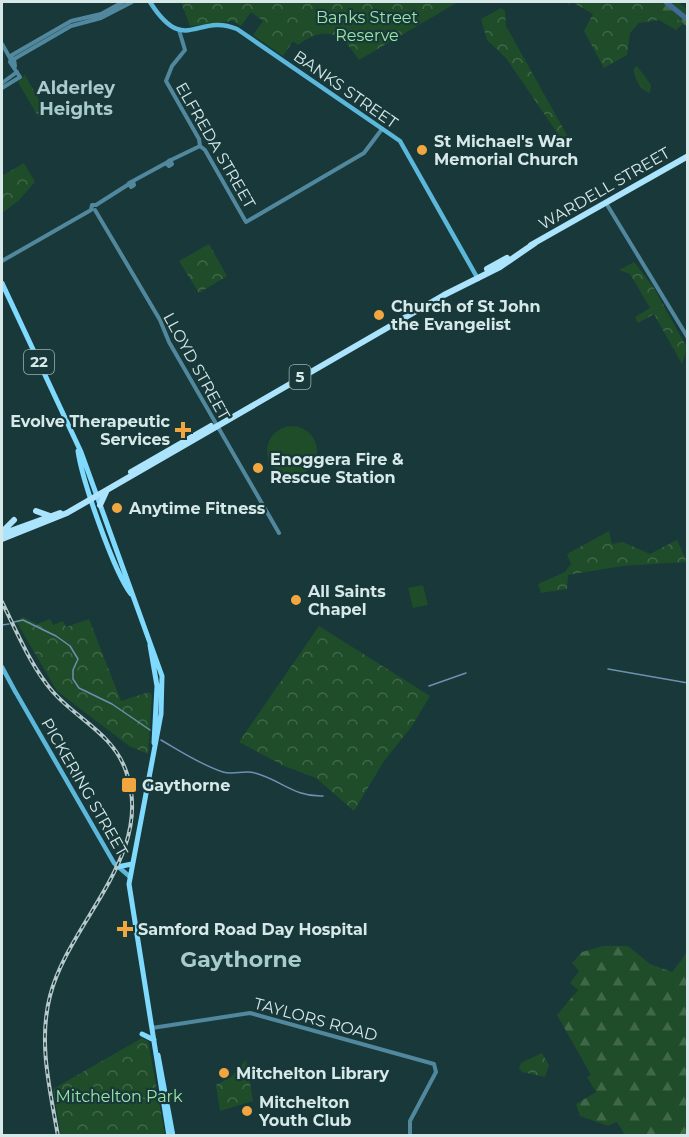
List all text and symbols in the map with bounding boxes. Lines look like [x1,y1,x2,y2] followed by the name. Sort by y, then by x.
[316,8,418,45] park label: Banks Street Reserve
[290,46,402,133] street label: BANKS STREET
[36,77,115,120] district label: Alderley Heights
[172,79,260,212] street label: ELFREDA STREET
[434,132,578,169] place label: St Michael's War Memorial Church
[415,143,429,157] marker: St Michael's War Memorial Church
[535,143,674,234] street label: WARDELL STREET
[391,297,541,334] place label: Church of St John the Evangelist
[372,308,386,322] marker: Church of St John the Evangelist
[159,309,234,424] street label: LLOYD STREET
[24,350,54,374] road number: 22
[290,365,310,389] road number: 5
[10,412,171,449] place label: Evolve Therapeutic Services
[174,421,192,439] marker: Evolve Therapeutic Services
[270,450,404,487] place label: Enoggera Fire & Rescue Station
[251,461,265,475] marker: Enoggera Fire & Rescue Station
[128,499,266,518] place label: Anytime Fitness
[110,501,124,515] marker: Anytime Fitness
[307,582,386,619] place label: All Saints Chapel
[289,593,303,607] marker: All Saints Chapel
[37,715,132,861] street label: PICKERING STREET
[120,776,138,794] marker: Gaythorne
[142,776,230,795] place label: Gaythorne
[116,920,134,938] marker: Samford Road Day Hospital
[138,920,368,939] place label: Samford Road Day Hospital
[180,946,302,973] district label: Gaythorne
[252,994,380,1045] street label: TAYLORS ROAD
[236,1064,390,1083] place label: Mitchelton Library
[217,1066,231,1080] marker: Mitchelton Library
[56,1087,183,1106] park label: Mitchelton Park
[258,1093,351,1130] place label: Mitchelton Youth Club
[240,1104,254,1118] marker: Mitchelton Youth Club

